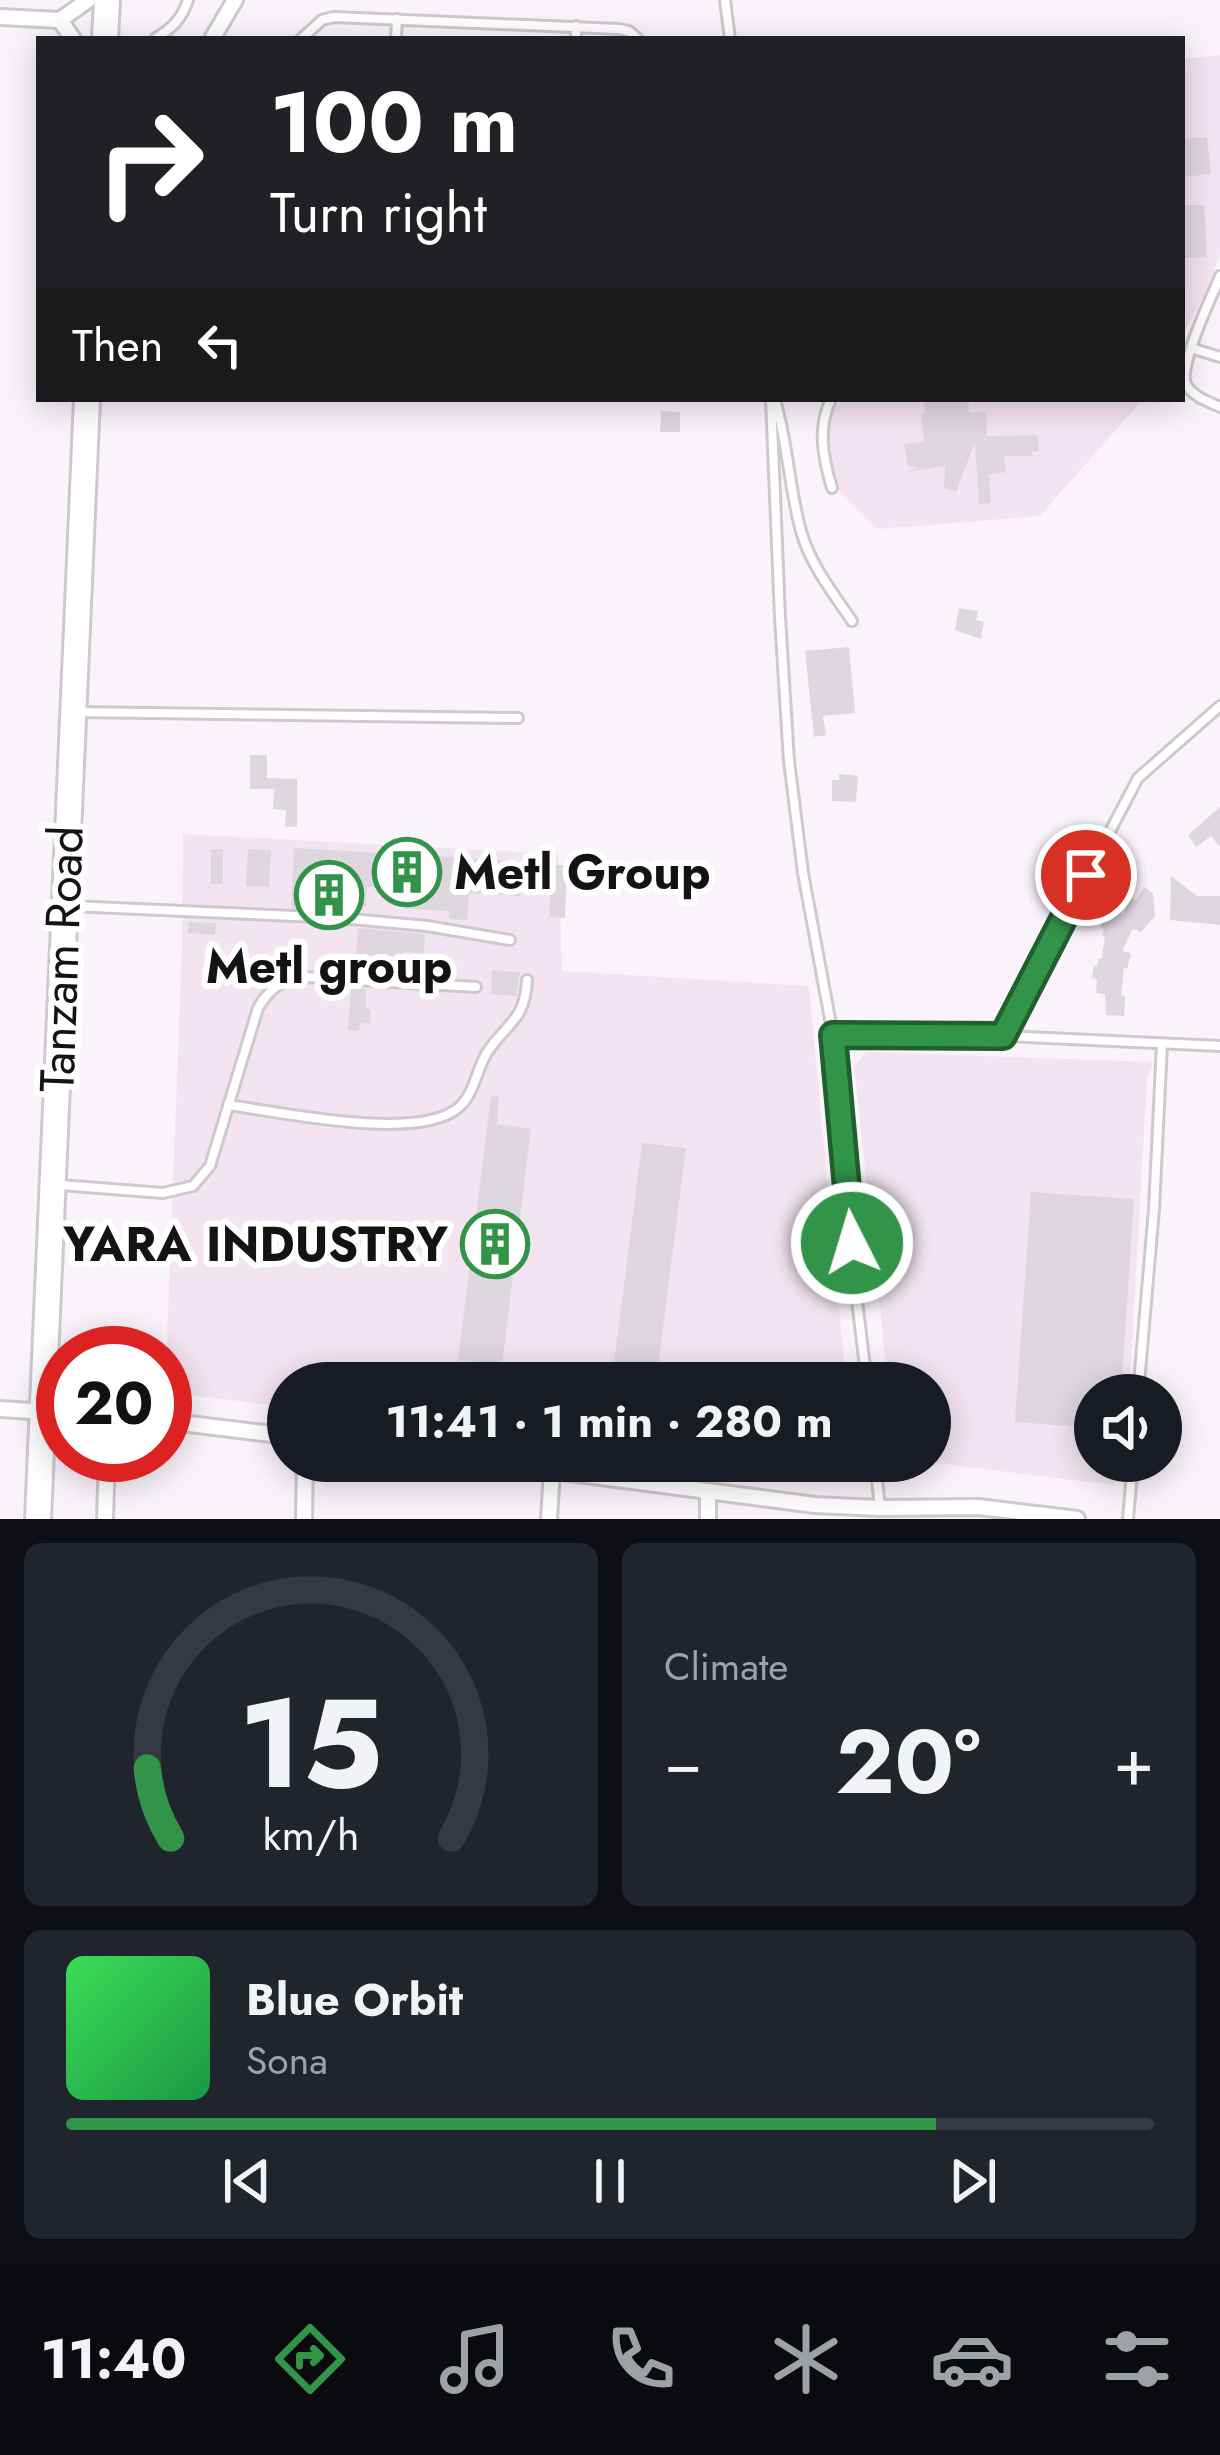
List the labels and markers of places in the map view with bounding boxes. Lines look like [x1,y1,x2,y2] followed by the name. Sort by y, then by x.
[1035,824,1137,926] pin
[372,837,442,907] building icon: Metl Group
[454,838,711,907] place label: Metl Group
[294,860,364,930] building icon: Metl group
[206,932,452,1001] place label: Metl group
[460,1209,530,1279] building icon: YARA INDUSTRY
[62,1210,448,1279] place label: YARA INDUSTRY

